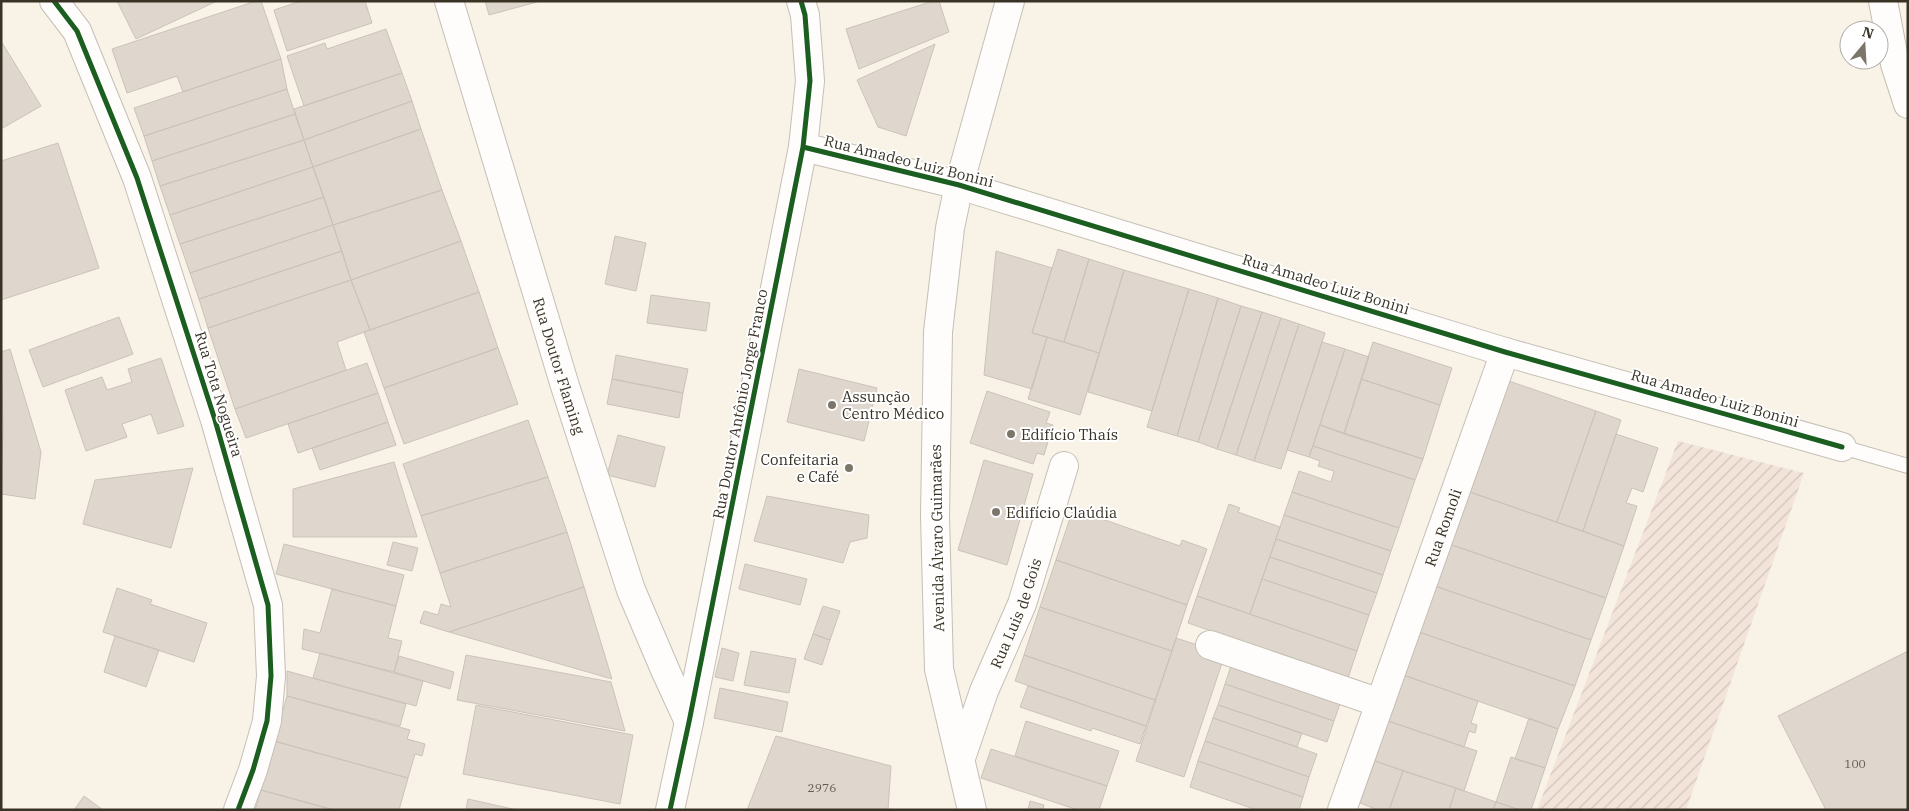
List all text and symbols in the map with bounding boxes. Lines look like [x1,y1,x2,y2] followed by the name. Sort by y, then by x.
[1839,20,1889,70] north arrow
[1860,22,1876,43] text: N
[822,131,996,191] street label: Rua Amadeo Luiz Bonini
[1240,250,1412,319] street label: Rua Amadeo Luiz Bonini
[708,287,772,521] street label: Rua Doutor Antônio Jorge Franco
[529,295,589,436] street label: Rua Doutor Flaming
[191,329,247,459] street label: Rua Tota Nogueira
[1629,365,1801,431] street label: Rua Amadeo Luiz Bonini
[842,387,944,423] place label: Assunção Centro Médico
[826,399,838,411] marker: Assunção Centro Médico
[1021,425,1118,444] place label: Edifício Thaís
[1005,428,1017,440] marker: Edifício Thaís
[926,444,948,632] street label: Avenida Álvaro Guimarães
[761,450,839,486] place label: Confeitaria e Café
[843,462,855,474] marker: Confeitaria e Café
[1420,486,1465,569] street label: Rua Romoli
[1006,503,1117,522] place label: Edifício Claúdia
[990,506,1002,518] marker: Edifício Claúdia
[986,556,1045,671] street label: Rua Luis de Gois
[1844,756,1866,771] house number: 100
[808,780,836,795] house number: 2976

